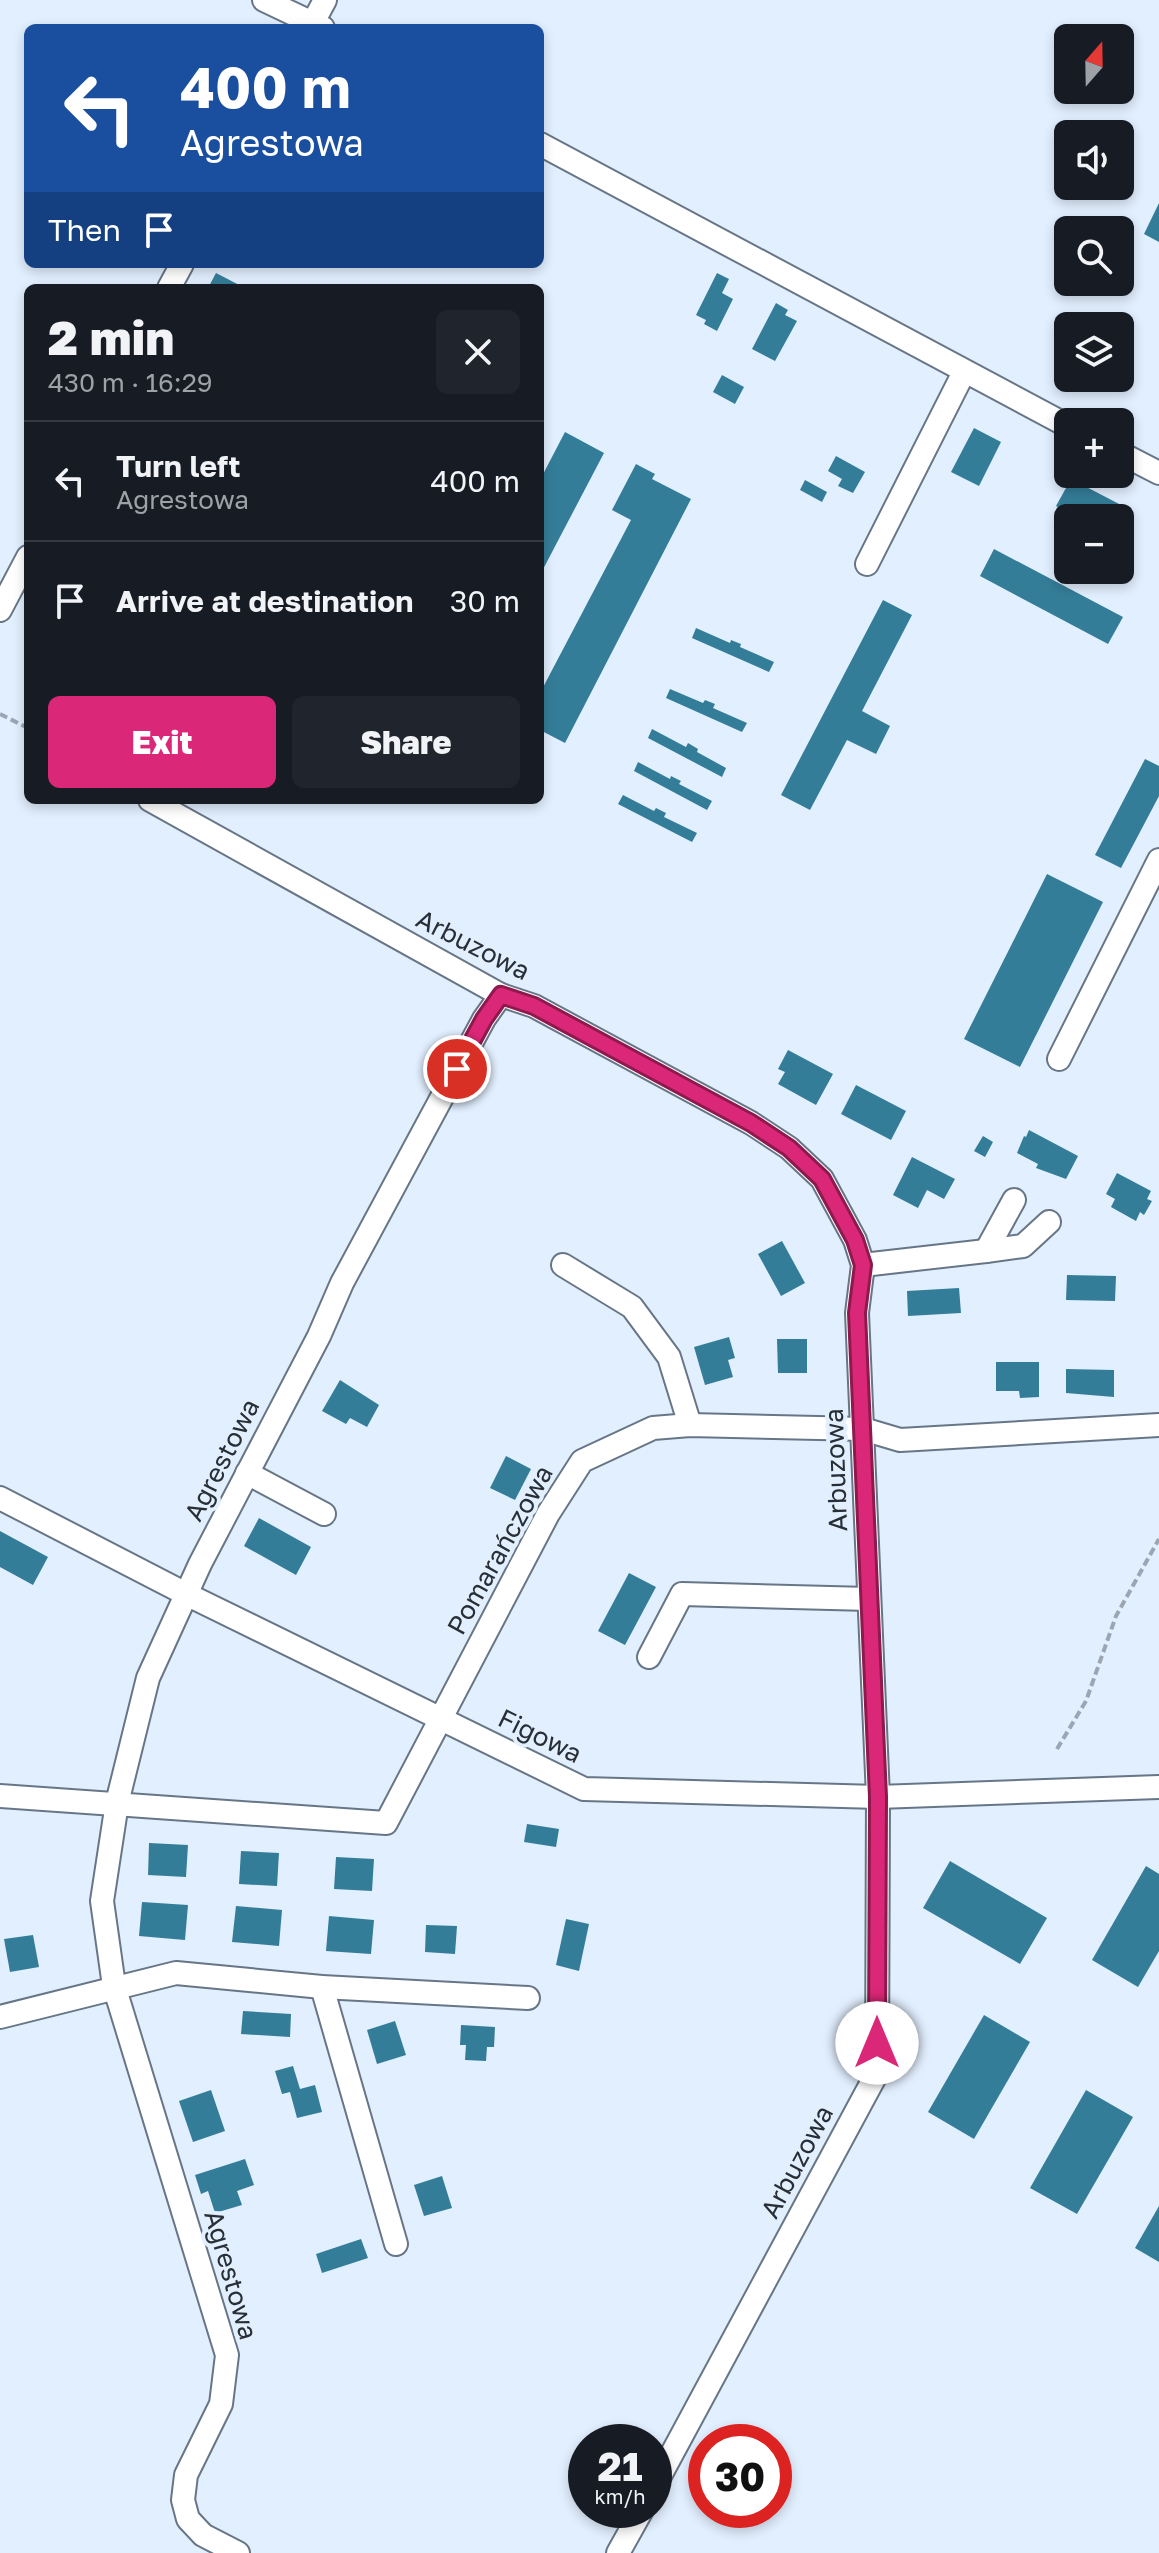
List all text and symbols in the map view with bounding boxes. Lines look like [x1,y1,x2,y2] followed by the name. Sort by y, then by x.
[1054,24,1134,104] north arrow
[1054,24,1134,584] map controls
[180,53,351,120] text: 400 m
[48,56,152,160] icon: left
[1054,120,1134,200] button: sound
[180,121,364,164] text: Agrestowa
[137,208,181,252] icon: arrive
[48,212,121,248] text: Then
[1054,216,1134,296] button: search
[48,308,174,366] text: 2 min
[436,310,520,394] button: close
[1054,312,1134,392] button: layers
[48,367,212,398] text: 430 m · 16:29
[1054,408,1134,488] button: +
[116,448,241,484] text: Turn left
[48,459,92,503] icon: left
[430,463,520,499] text: 400 m
[116,484,249,515] text: Agrestowa
[1054,504,1134,584] button: −
[48,579,92,623] icon: arrive
[116,583,413,619] text: Arrive at destination
[450,583,520,619] text: 30 m
[48,696,276,788] button: Exit
[292,696,520,788] button: Share
[411,903,535,986] street label: Arbuzowa
[423,1035,491,1103] pin
[435,1047,479,1091] icon: arrive
[178,1394,266,1526] street label: Agrestowa
[818,1408,853,1532] street label: Arbuzowa
[440,1460,559,1640] street label: Pomarańczowa
[493,1702,587,1769] street label: Figowa
[835,2001,919,2085] position arrow
[754,2100,839,2223] street label: Arbuzowa
[198,2207,265,2343] street label: Agrestowa
[688,2424,792,2528] speed limit sign: 30
[598,2442,643,2490] text: 21
[595,2484,645,2508] text: km/h

